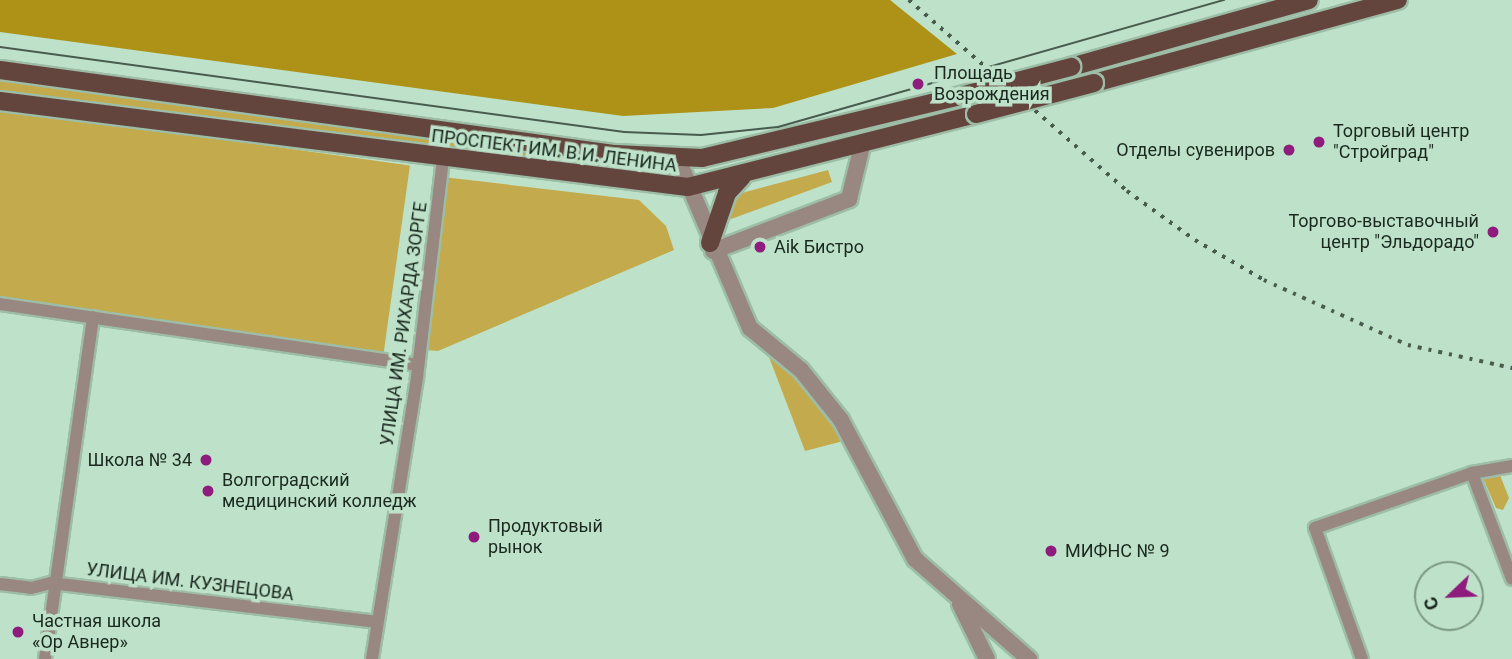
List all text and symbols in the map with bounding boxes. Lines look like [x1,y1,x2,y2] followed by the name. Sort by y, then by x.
[934,63,1050,106] place label: Площадь Возрождения
[908,74,928,94] marker: Площадь Возрождения
[1333,121,1469,164] place label: Торговый центр "Стройград"
[430,125,678,177] street label: ПРОСПЕКТ ИМ. В.И. ЛЕНИНА
[1311,134,1327,150] marker: Торговый центр "Стройград"
[1116,139,1275,161] place label: Отделы сувениров
[1281,142,1297,158] marker: Отделы сувениров
[376,201,432,447] street label: УЛИЦА ИМ. РИХАРДА ЗОРГЕ
[1288,211,1479,254] place label: Торгово-выставочный центр "Эльдорадо"
[1485,224,1501,240] marker: Торгово-выставочный центр "Эльдорадо"
[774,236,864,258] place label: Aik Бистро
[752,239,768,255] marker: Aik Бистро
[88,449,192,471] place label: Школа № 34
[198,452,214,468] marker: Школа № 34
[222,470,417,512] place label: Волгоградский медицинский колледж
[200,483,216,499] marker: Волгоградский медицинский колледж
[488,516,603,558] place label: Продуктовый рынок
[466,529,482,545] marker: Продуктовый рынок
[1065,540,1170,562] place label: МИФНС № 9
[1043,543,1059,559] marker: МИФНС № 9
[85,559,295,605] street label: УЛИЦА ИМ. КУЗНЕЦОВА
[1414,561,1484,631] north arrow
[1418,593,1444,614] text: С
[32,611,161,654] place label: Частная школа «Ор Авнер»
[10,624,26,640] marker: Частная школа «Ор Авнер»

